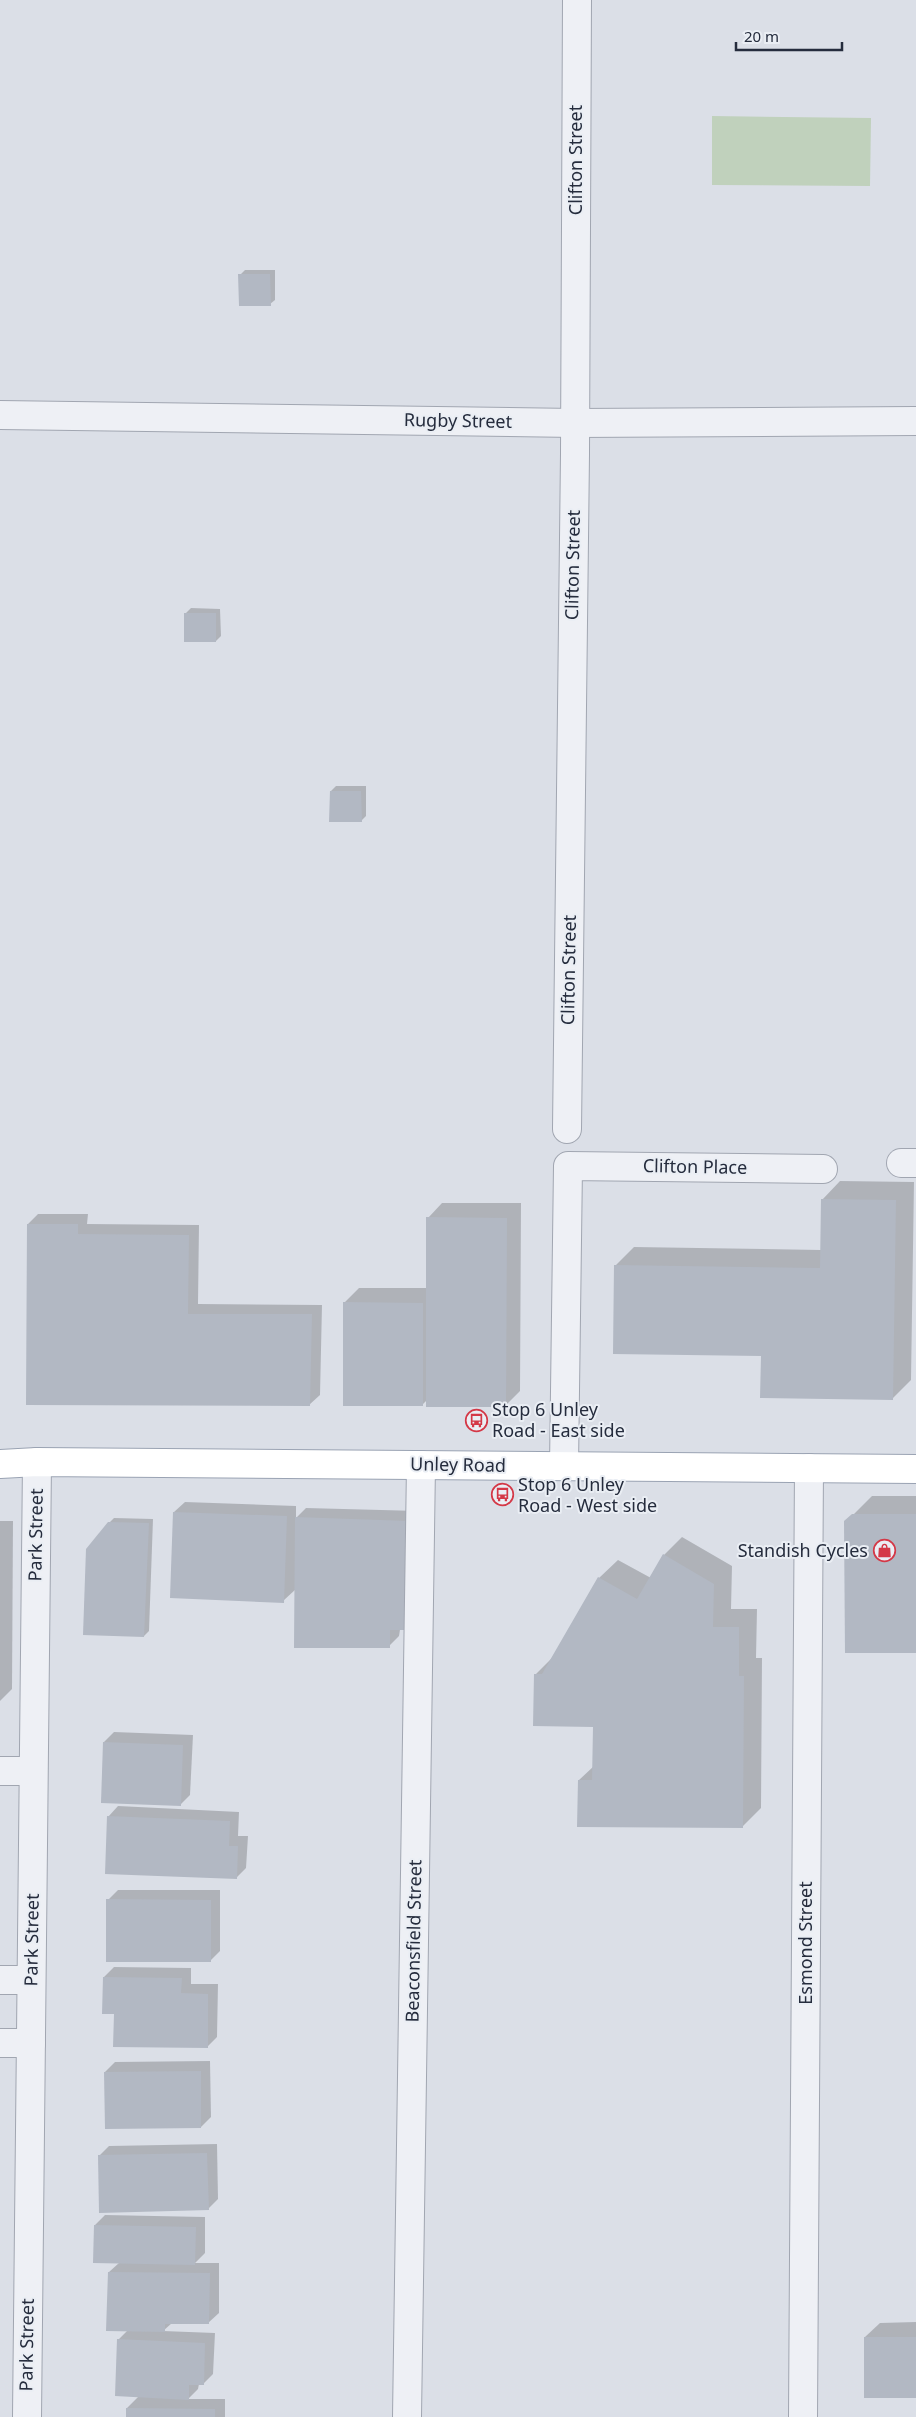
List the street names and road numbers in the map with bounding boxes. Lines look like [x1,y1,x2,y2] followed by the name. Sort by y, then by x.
[563,104,587,215] street label: Clifton Street
[404,407,513,433] street label: Rugby Street
[559,509,585,620] street label: Clifton Street
[555,914,581,1025] street label: Clifton Street
[643,1153,747,1179] street label: Clifton Place
[410,1451,506,1477] street label: Unley Road
[22,1488,48,1582] street label: Park Street
[400,1859,426,2023] street label: Beaconsfield Street
[793,1881,817,2005] street label: Esmond Street
[18,1893,44,1987] street label: Park Street
[13,2298,39,2392] street label: Park Street

